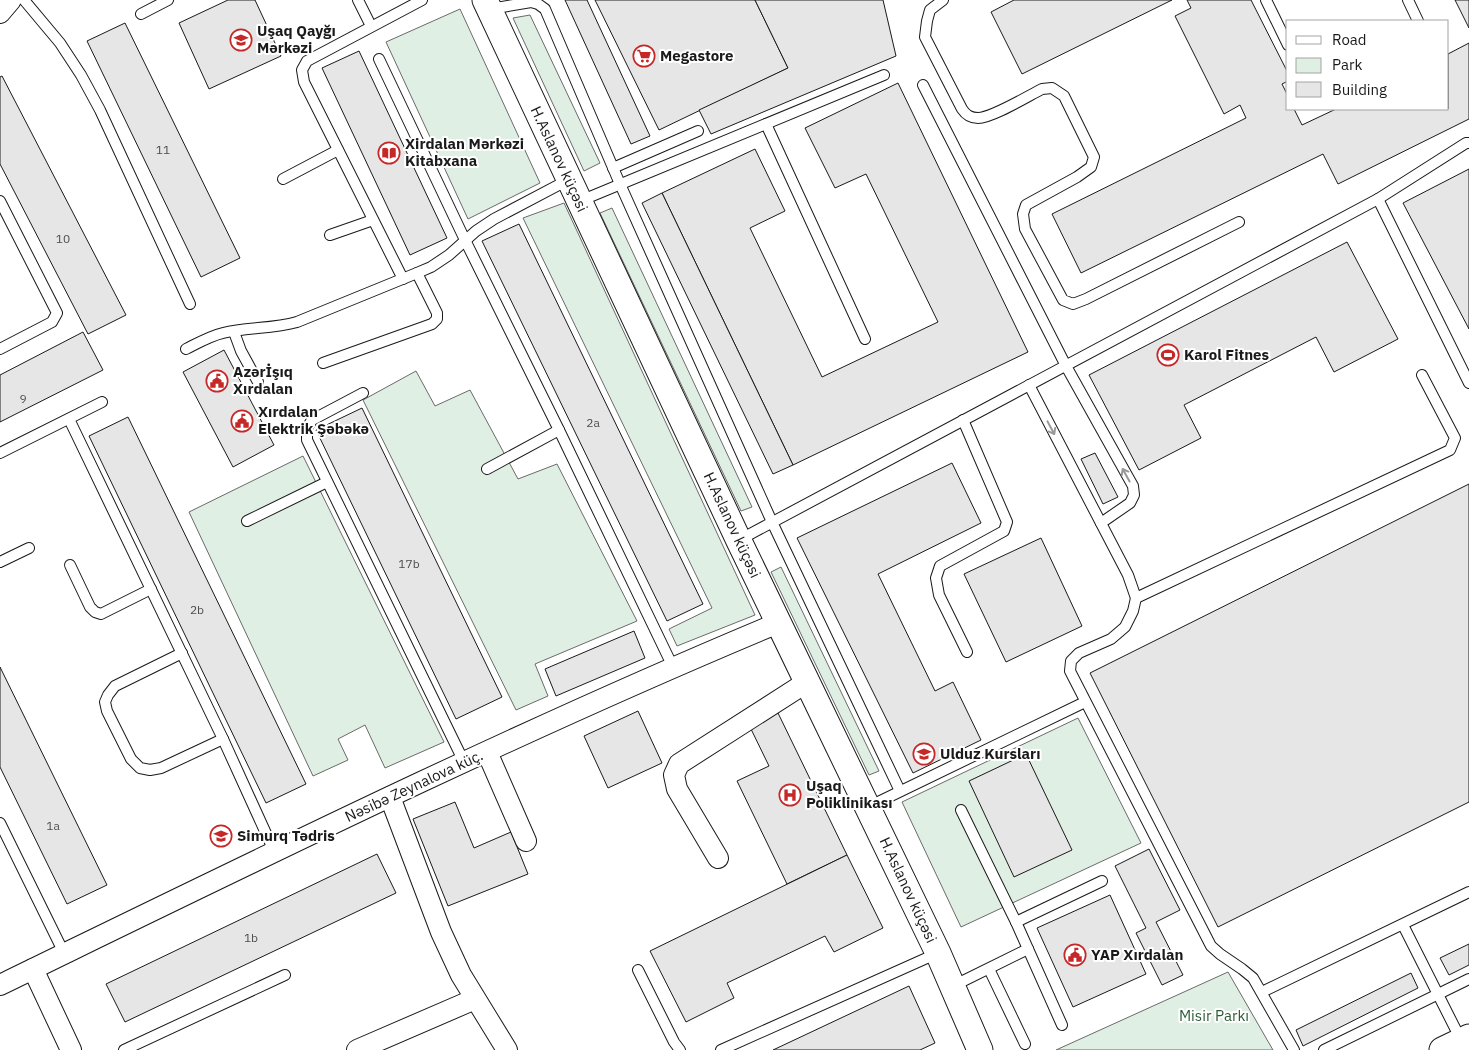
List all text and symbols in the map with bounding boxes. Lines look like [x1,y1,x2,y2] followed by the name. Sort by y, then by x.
[1286,20,1449,110] legend
[257,21,336,57] place label: Uşaq Qayğı Mərkəzi
[229,28,253,52] school or university icon: Uşaq Qayğı Mərkəzi
[1332,30,1367,49] text: Road
[632,44,656,68] supermarket icon: Megastore
[660,46,734,65] place label: Megastore
[1332,55,1362,74] text: Park
[1332,80,1387,99] text: Building
[527,103,592,215] street label: H.Aslanov küçəsi
[405,134,524,170] place label: Xirdalan Mərkəzi Kitabxana
[377,141,401,165] library icon: Xirdalan Mərkəzi Kitabxana
[156,142,170,157] house number: 11
[56,231,70,246] house number: 10
[1156,343,1180,367] sports icon: Karol Fitnes
[1184,345,1270,364] place label: Karol Fitnes
[233,362,293,398] place label: Azərİşıq Xırdalan
[205,369,229,393] public building icon: Azərİşıq Xırdalan
[19,391,27,406] house number: 9
[258,402,369,438] place label: Xırdalan Elektrik Şəbəkə
[230,409,254,433] public building icon: Xırdalan Elektrik Şəbəkə
[586,415,600,430] house number: 2a
[1046,421,1056,436] one-way arrow
[1121,467,1131,482] one-way arrow
[700,469,765,581] street label: H.Aslanov küçəsi
[398,556,420,571] house number: 17b
[190,602,204,617] house number: 2b
[912,742,936,766] school or university icon: Ulduz Kursları
[940,744,1040,763] place label: Ulduz Kursları
[342,745,486,826] street label: Nəsibə Zeynalova küç.
[806,776,893,812] place label: Uşaq Poliklinikası
[778,783,802,807] hospital icon: Uşaq Poliklinikası
[46,818,60,833] house number: 1a
[209,824,233,848] school or university icon: Simurq Tədris
[237,826,335,845] place label: Simurq Tədris
[876,834,941,946] street label: H.Aslanov küçəsi
[244,930,258,945] house number: 1b
[1063,943,1087,967] public building icon: YAP Xırdalan
[1091,945,1183,964] place label: YAP Xırdalan
[1179,1006,1249,1025] park label: Misir Parkı

